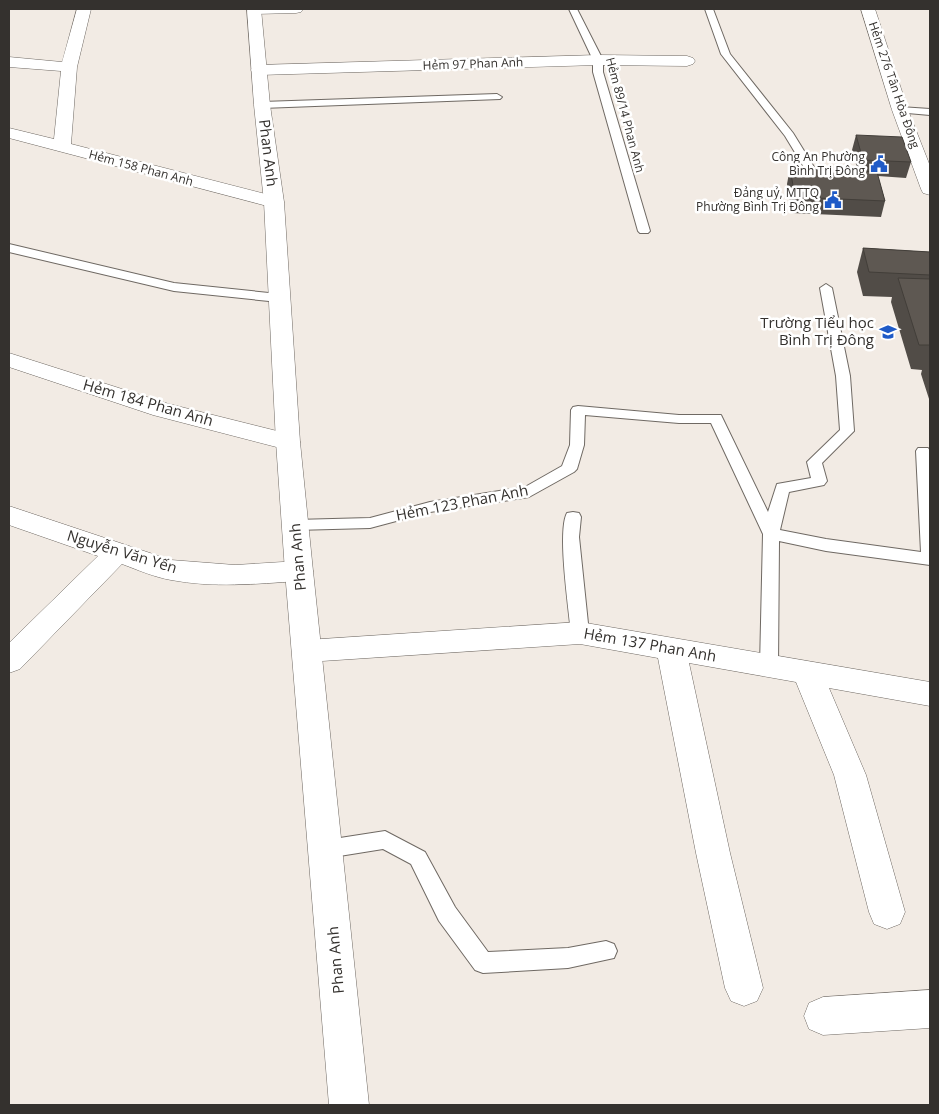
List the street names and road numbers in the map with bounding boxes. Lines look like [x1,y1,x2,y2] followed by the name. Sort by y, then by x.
[865,19,924,151] street label: Hẻm 276 Tân Hòa Đông
[422,53,524,74] street label: Hẻm 97 Phan Anh
[602,55,649,174] street label: Hẻm 89/14 Phan Anh
[255,118,283,188] street label: Phan Anh
[87,145,195,190] street label: Hẻm 158 Phan Anh
[81,374,216,430] street label: Hẻm 184 Phan Anh
[394,479,530,525] street label: Hẻm 123 Phan Anh
[284,523,310,592] street label: Phan Anh
[65,525,180,577] street label: Nguyễn Văn Yến
[582,622,718,666] street label: Hẻm 137 Phan Anh
[322,926,348,995] street label: Phan Anh

